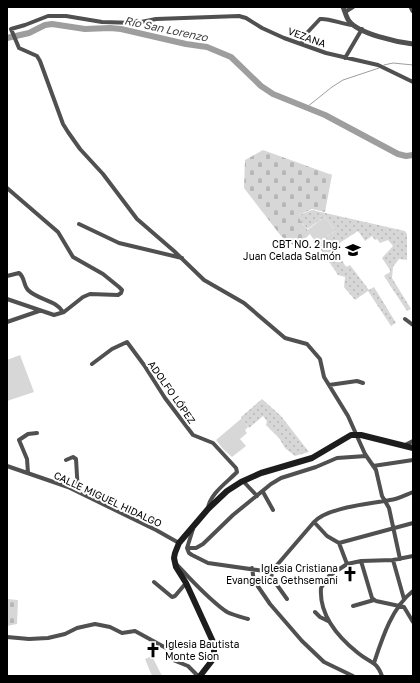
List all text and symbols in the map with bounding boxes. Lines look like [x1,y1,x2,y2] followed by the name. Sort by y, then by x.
[123,13,210,44] water label: Río San Lorenzo
[286,25,328,50] street label: VEZANA
[243,238,341,262] place label: CBT NO. 2 Ing. Juan Celada Salmón
[344,241,362,259] school or university icon: CBT NO. 2 Ing. Juan Celada Salmón
[146,358,198,426] street label: ADOLFO LÓPEZ
[52,469,164,529] street label: CALLE MIGUEL HIDALGO
[226,562,338,586] place label: Iglesia Cristiana Evangelica Gethsemani
[341,565,359,583] church icon: Iglesia Cristiana Evangelica Gethsemani
[165,638,239,662] place label: Iglesia Bautista Monte Sion
[144,641,162,659] church icon: Iglesia Bautista Monte Sion

